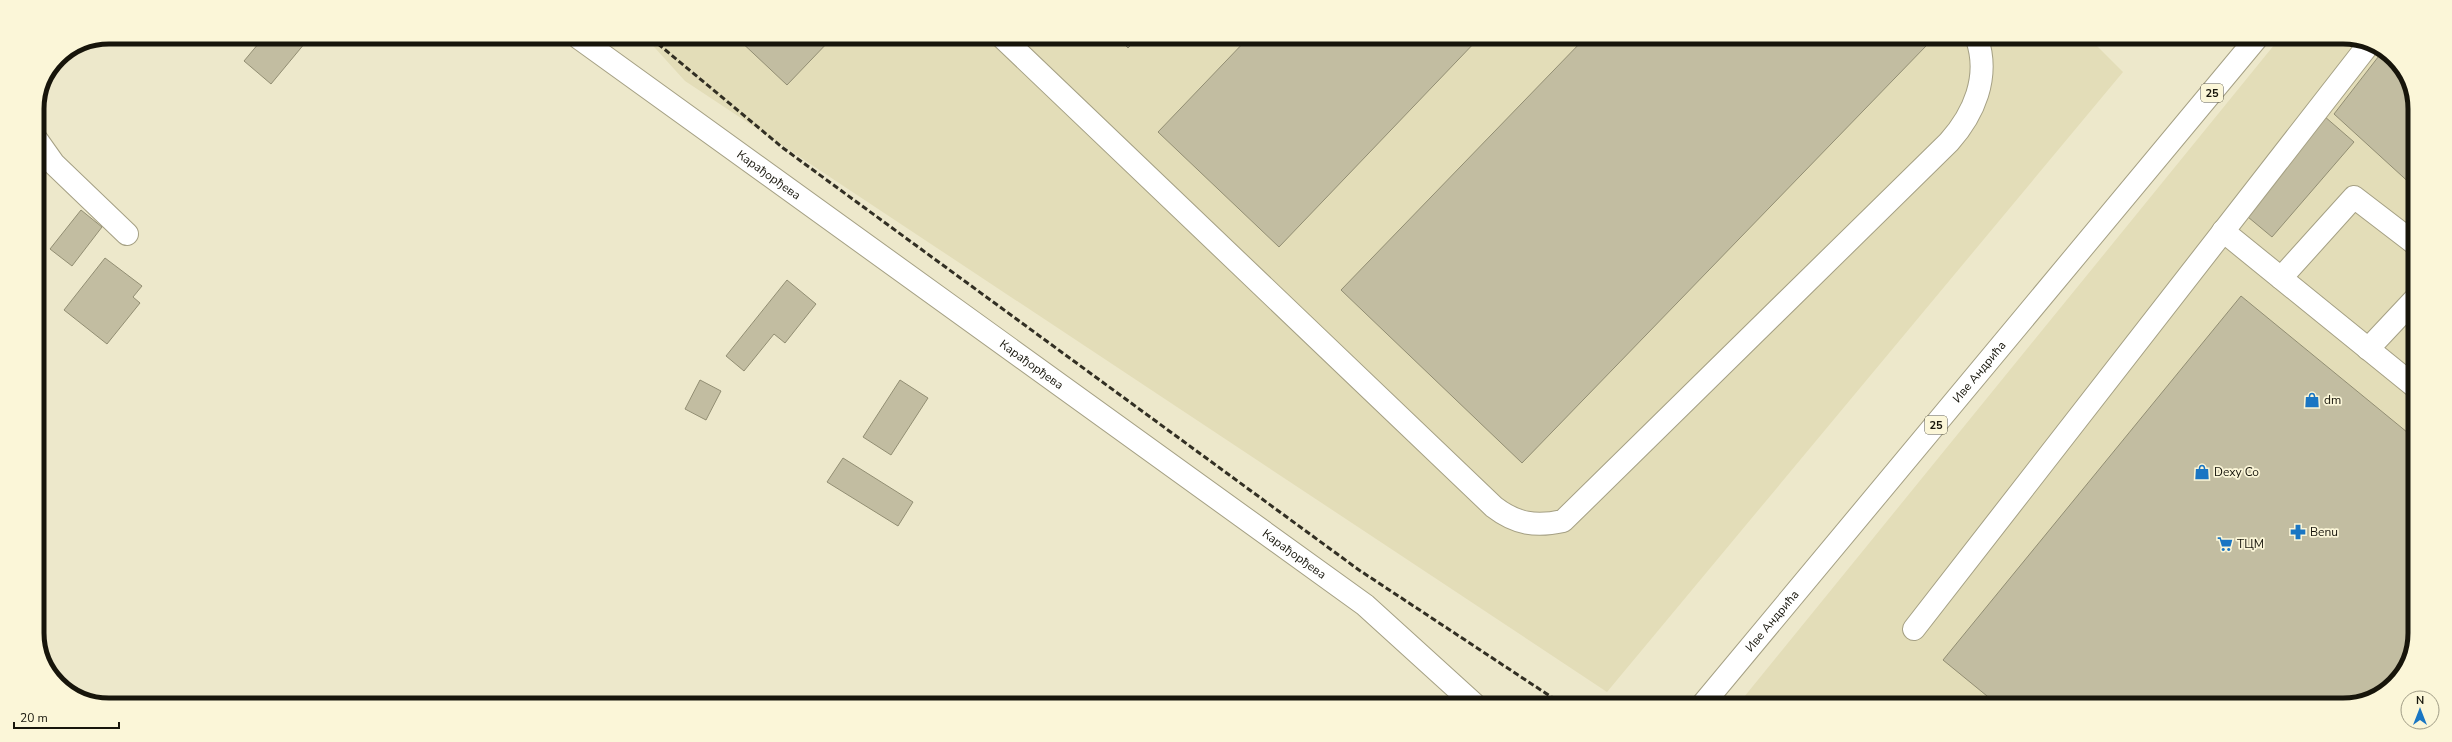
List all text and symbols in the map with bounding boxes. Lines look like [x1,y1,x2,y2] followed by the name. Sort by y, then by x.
[2201,84,2223,102] road number: 25
[734,146,804,203] street label: Карађорђева
[996,336,1067,393] street label: Карађорђева
[1949,338,2010,406] street label: Иве Андрића
[2303,391,2321,409] shop icon: dm
[2324,392,2341,408] place label: dm
[1925,416,1947,434] road number: 25
[2193,463,2211,481] shop icon: Dexy Co
[2214,464,2259,480] place label: Dexy Co
[2289,523,2307,541] pharmacy icon: Benu
[2310,524,2338,540] place label: Benu
[1259,526,1329,582] street label: Карађорђева
[2216,535,2234,553] supermarket icon: ТЦМ
[2237,536,2264,552] place label: ТЦМ
[1742,587,1802,655] street label: Иве Андрића
[2400,690,2440,730] north arrow
[2416,693,2424,708] text: N
[14,704,119,730] scale bar
[20,710,48,726] text: 20 m

